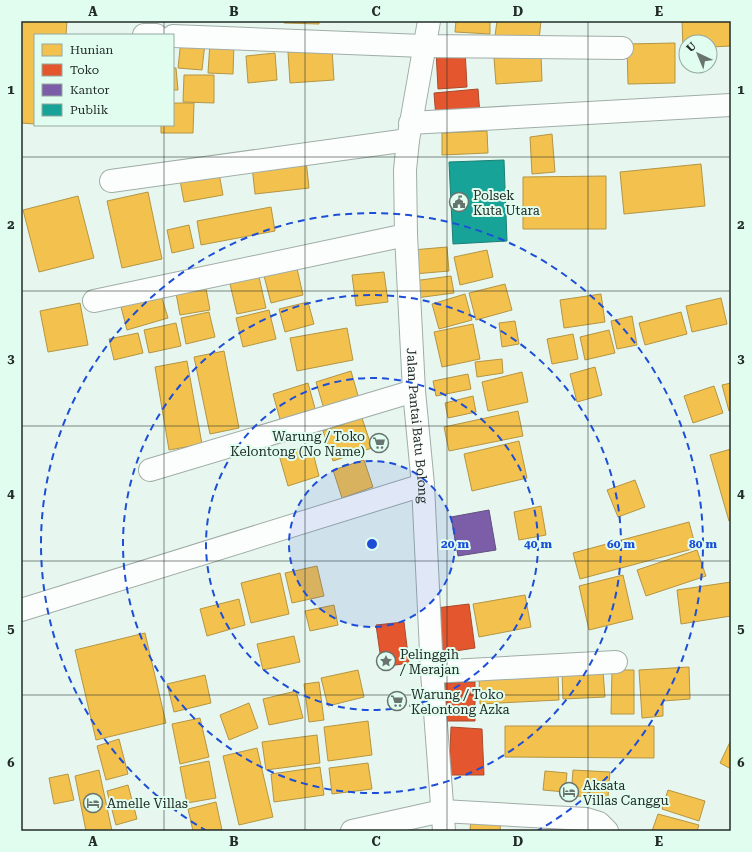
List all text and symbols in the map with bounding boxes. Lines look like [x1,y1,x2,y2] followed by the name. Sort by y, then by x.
[88,4,98,19] text: A
[229,4,239,19] text: B
[371,4,381,19] text: C
[513,4,523,19] text: D
[655,4,663,19] text: E
[34,34,174,126] legend
[678,34,718,74] north arrow
[684,39,699,55] text: U
[70,43,113,57] text: Hunian
[70,63,99,77] text: Toko
[7,82,15,97] text: 1
[737,82,745,97] text: 1
[70,83,110,97] text: Kantor
[70,103,109,117] text: Publik
[473,188,540,218] place label: Polsek Kuta Utara
[448,191,470,213] public building icon: Polsek Kuta Utara
[7,217,15,232] text: 2
[737,217,745,232] text: 2
[404,348,431,504] street label: Jalan Pantai Batu Bolong
[7,351,15,366] text: 3
[737,351,745,366] text: 3
[230,429,365,459] place label: Warung / Toko Kelontong (No Name)
[368,432,390,454] supermarket icon: Warung / Toko Kelontong (No Name)
[7,486,15,501] text: 4
[737,486,745,501] text: 4
[365,537,379,551] centre of rings
[441,537,469,551] text: 20 m
[524,537,552,551] text: 40 m
[607,537,635,551] text: 60 m
[689,537,717,551] text: 80 m
[7,621,15,636] text: 5
[737,621,745,636] text: 5
[399,647,460,677] place label: Pelinggih / Merajan
[375,650,397,672] place icon: Pelinggih / Merajan
[411,687,510,717] place label: Warung / Toko Kelontong Azka
[386,690,408,712] supermarket icon: Warung / Toko Kelontong Azka
[7,755,15,770] text: 6
[737,755,745,770] text: 6
[583,778,669,808] place label: Aksata Villas Canggu
[558,781,580,803] hotel icon: Aksata Villas Canggu
[82,792,104,814] hotel icon: Amelle Villas
[107,796,188,811] place label: Amelle Villas
[88,834,98,849] text: A
[229,834,239,849] text: B
[371,834,381,849] text: C
[513,834,523,849] text: D
[655,834,663,849] text: E

